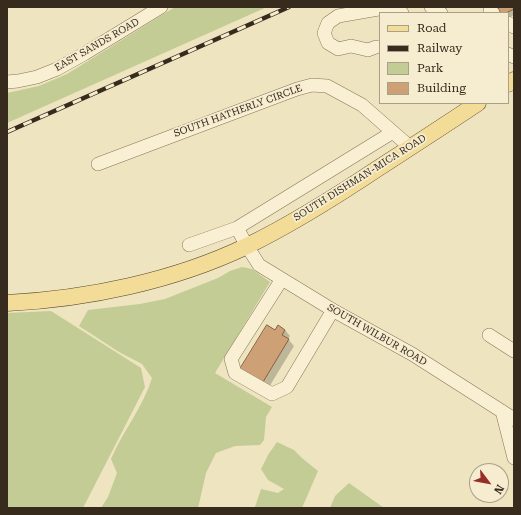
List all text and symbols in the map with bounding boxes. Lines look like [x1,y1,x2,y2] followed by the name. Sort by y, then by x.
[379,12,509,104] legend
[53,16,141,74] street label: EAST SANDS ROAD
[417,21,446,35] text: Road
[417,41,462,55] text: Railway
[417,61,443,75] text: Park
[417,81,466,95] text: Building
[172,82,304,140] street label: SOUTH HATHERLY CIRCLE
[292,132,428,224] street label: SOUTH DISHMAN-MICA ROAD
[325,302,429,368] street label: SOUTH WILBUR ROAD
[469,463,509,503] north arrow
[491,482,507,496] text: N

